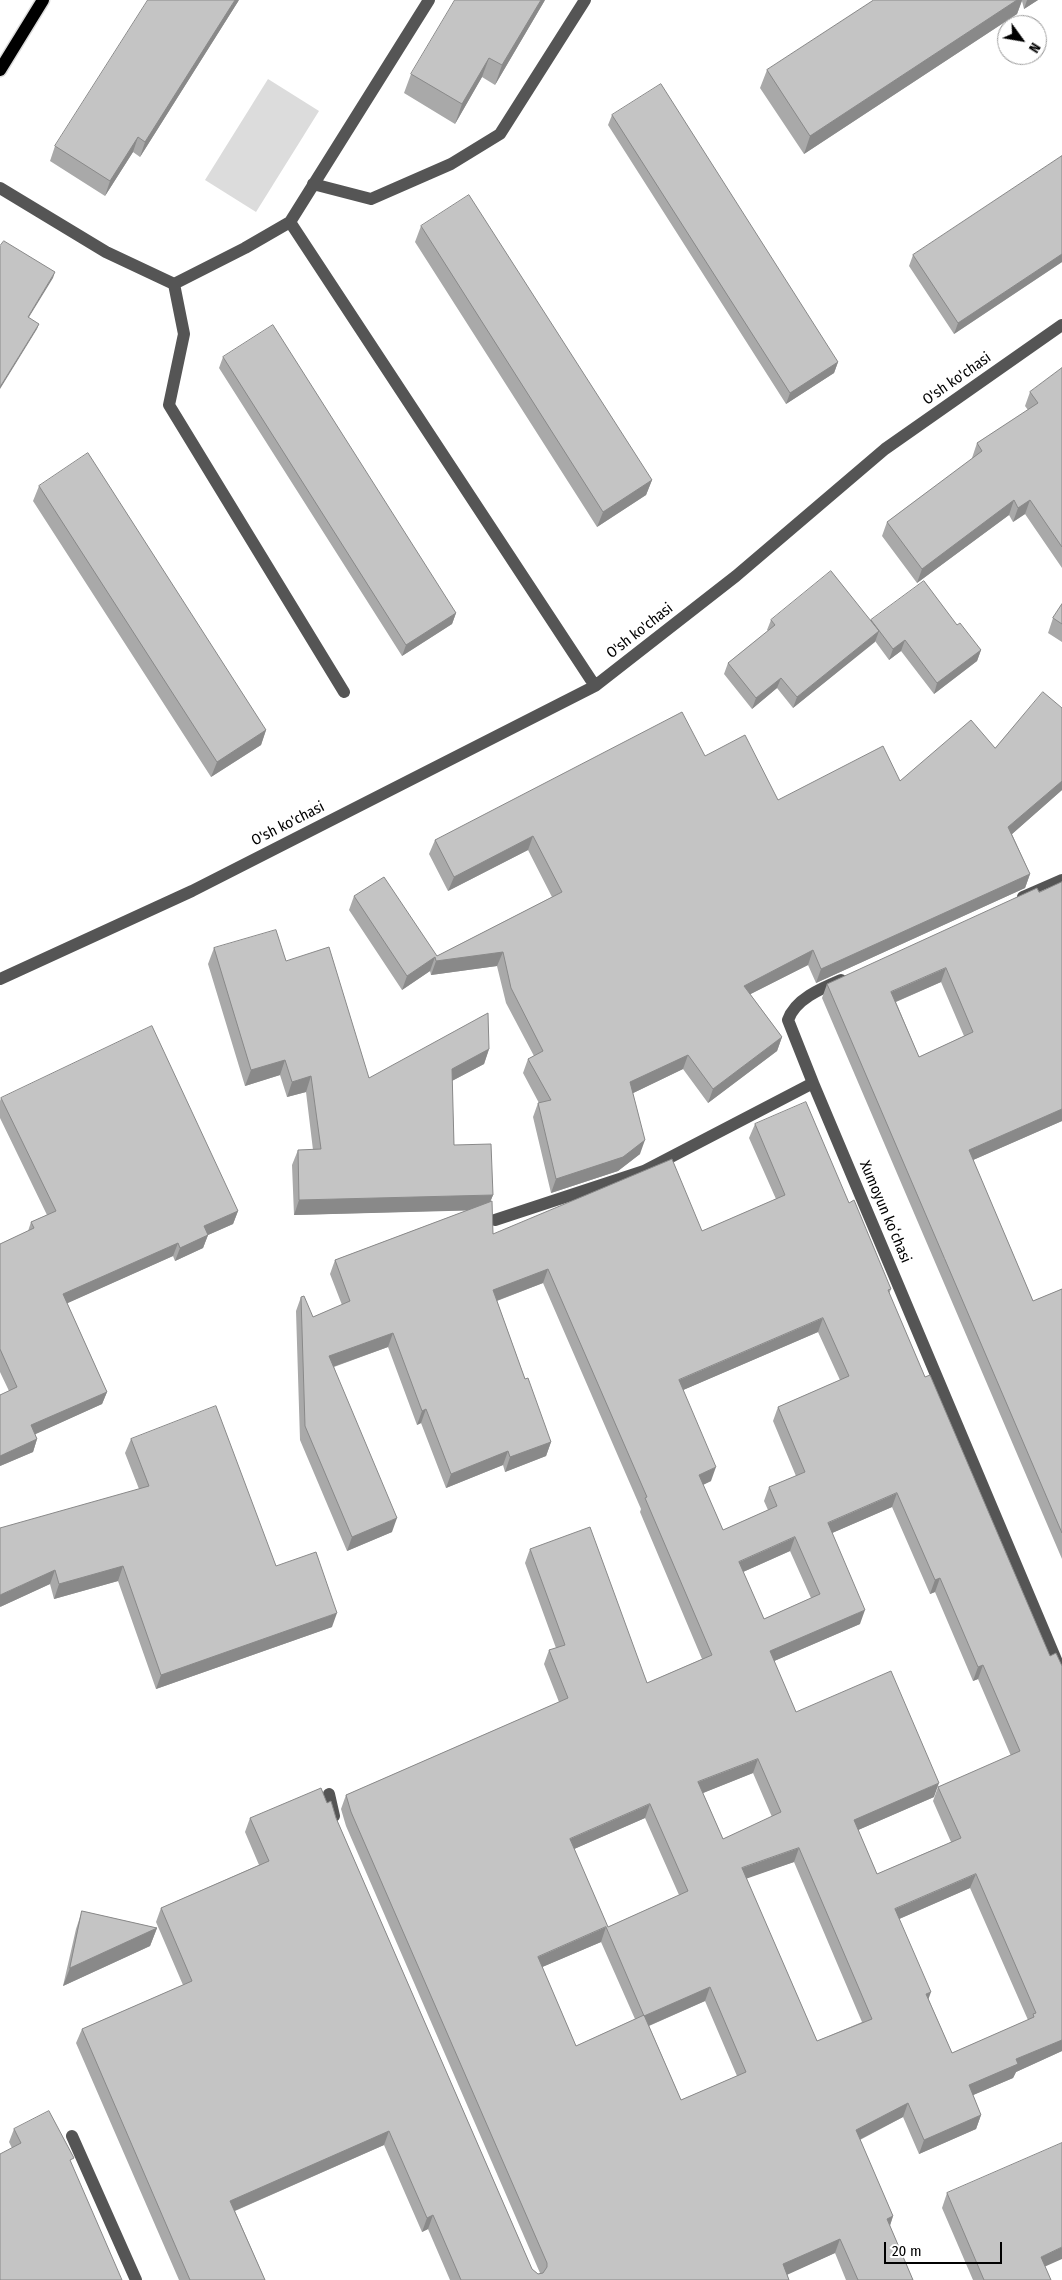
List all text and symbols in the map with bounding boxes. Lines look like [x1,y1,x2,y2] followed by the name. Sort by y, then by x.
[997,15,1047,65] north arrow
[1025,40,1044,56] text: N
[919,349,995,409] street label: O'sh ko'chasi
[603,599,677,663] street label: O'sh ko'chasi
[249,798,327,850] street label: O'sh ko'chasi
[855,1158,915,1266] street label: Xumoyun koʻchasi
[887,2232,1004,2264] scale bar
[892,2242,922,2260] text: 20 m

